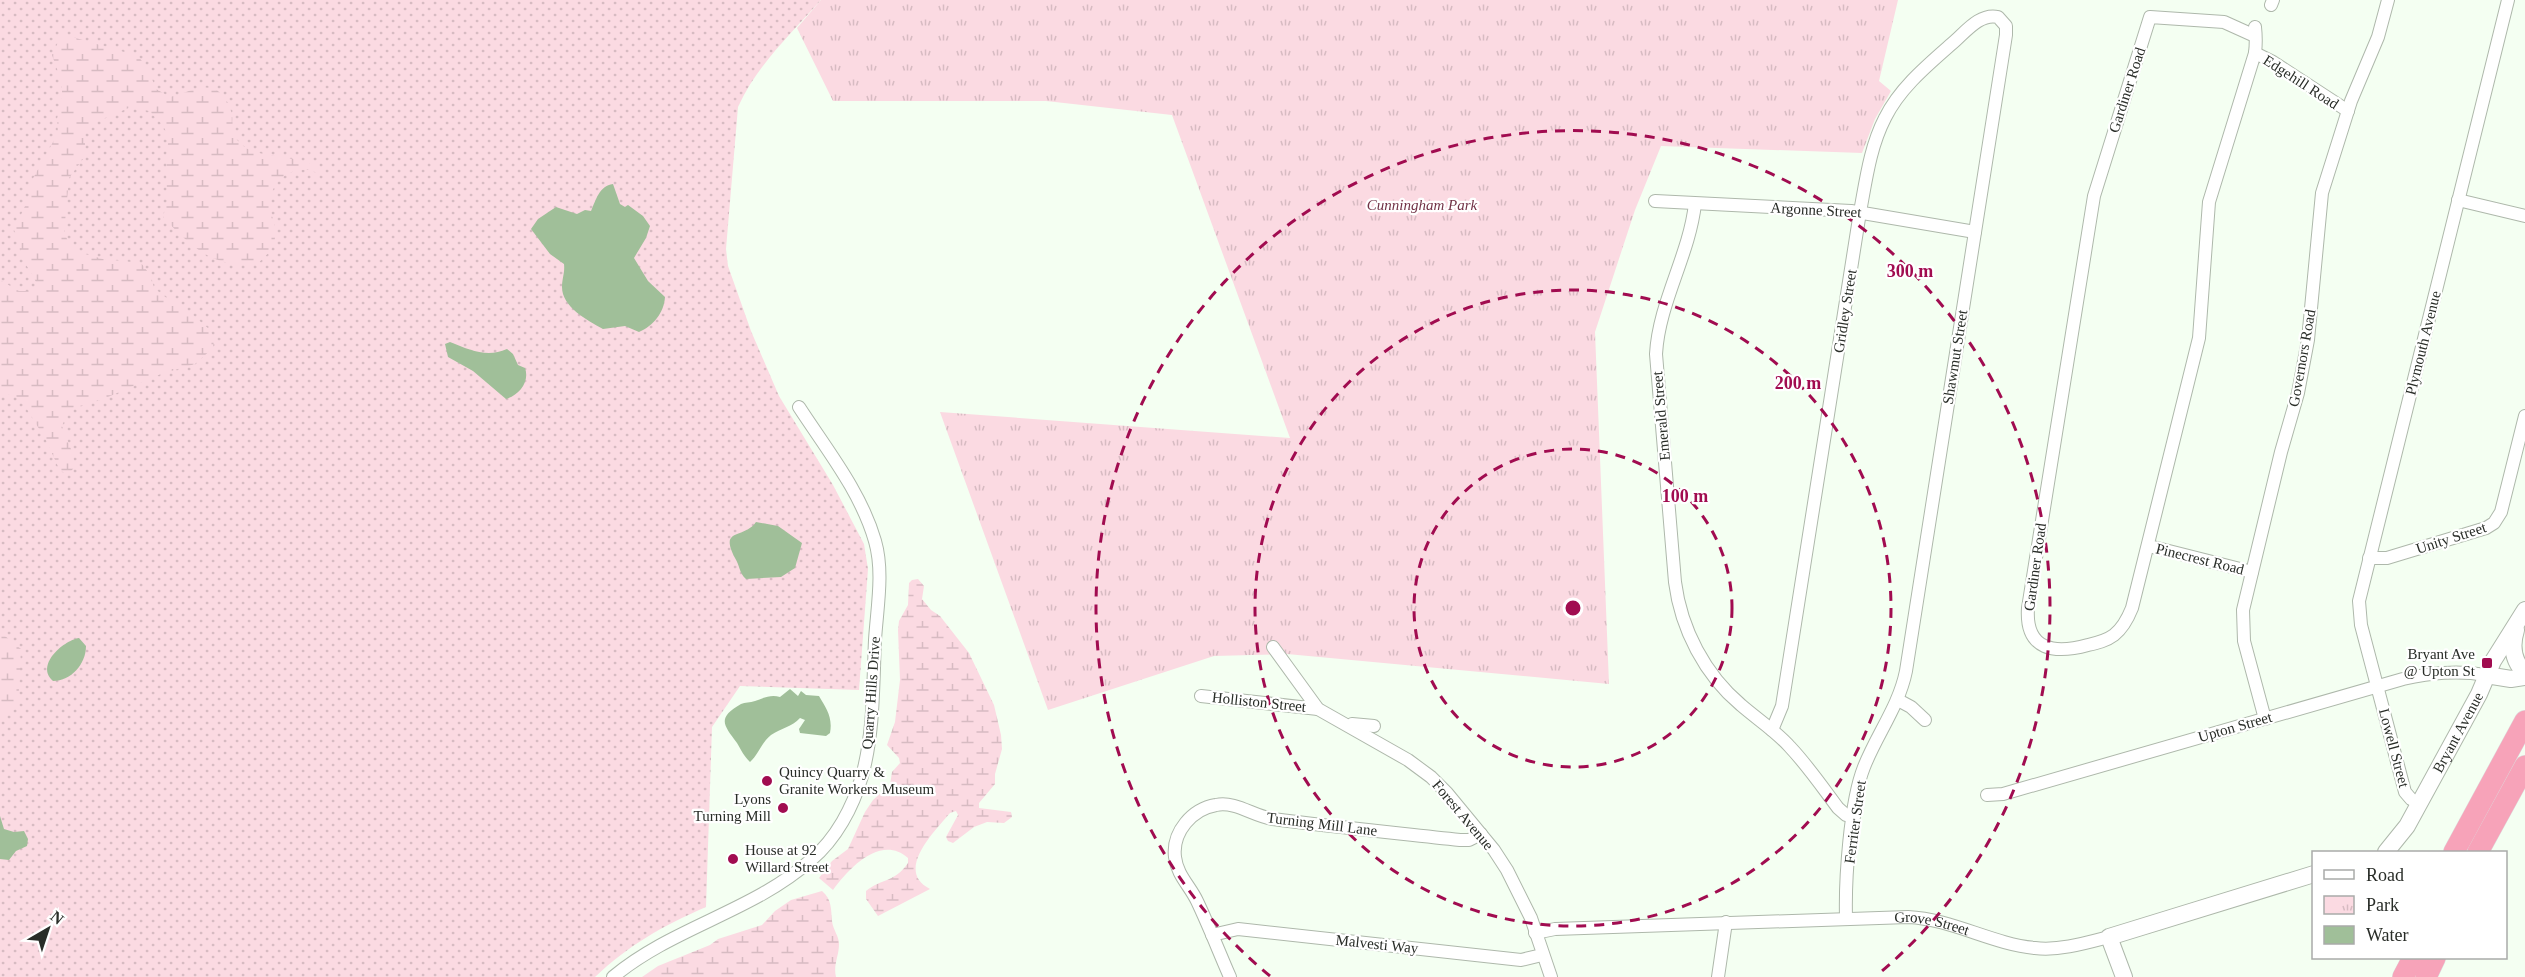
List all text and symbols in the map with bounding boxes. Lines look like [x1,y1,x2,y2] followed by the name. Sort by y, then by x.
[2106,45,2148,135] street label: Gardiner Road
[2260,52,2342,112] street label: Edgehill Road
[1367,197,1478,213] park label: Cunningham Park
[1770,200,1863,220] street label: Argonne Street
[1887,261,1933,281] text: 300 m
[1830,267,1860,354] street label: Gridley Street
[2402,289,2444,397] street label: Plymouth Avenue
[1940,308,1970,405] street label: Shawmut Street
[2286,308,2319,408] street label: Governors Road
[1649,370,1673,461] street label: Emerald Street
[1775,373,1821,393] text: 200 m
[1662,486,1708,506] text: 100 m
[2414,519,2489,557] street label: Unity Street
[2021,521,2049,612] street label: Gardiner Road
[2154,540,2246,578] street label: Pinecrest Road
[1563,598,1583,618] centre of rings
[859,636,883,750] street label: Quarry Hills Drive
[2404,646,2476,679] place label: Bryant Ave @ Upton St
[2480,656,2494,670] marker: Bryant Ave @ Upton St
[1211,689,1308,715] street label: Holliston Street
[2430,689,2487,775] street label: Bryant Avenue
[2376,707,2412,790] street label: Lowell Street
[2196,709,2275,745] street label: Upton Street
[779,764,934,797] place label: Quincy Quarry & Granite Workers Museum
[760,774,774,788] marker: Quincy Quarry & Granite Workers Museum
[1429,777,1497,853] street label: Forest Avenue
[1841,779,1869,865] street label: Ferriter Street
[694,791,771,824] place label: Lyons Turning Mill
[776,801,790,815] marker: Lyons Turning Mill
[1266,809,1378,839] street label: Turning Mill Lane
[745,842,830,875] place label: House at 92 Willard Street
[2312,851,2507,959] legend
[726,852,740,866] marker: House at 92 Willard Street
[2366,865,2404,885] text: Road
[2366,895,2399,915] text: Park
[18,899,78,959] north arrow
[47,907,67,928] text: N
[1894,909,1972,939] street label: Grove Street
[2366,925,2409,945] text: Water
[1335,932,1420,956] street label: Malvesti Way

